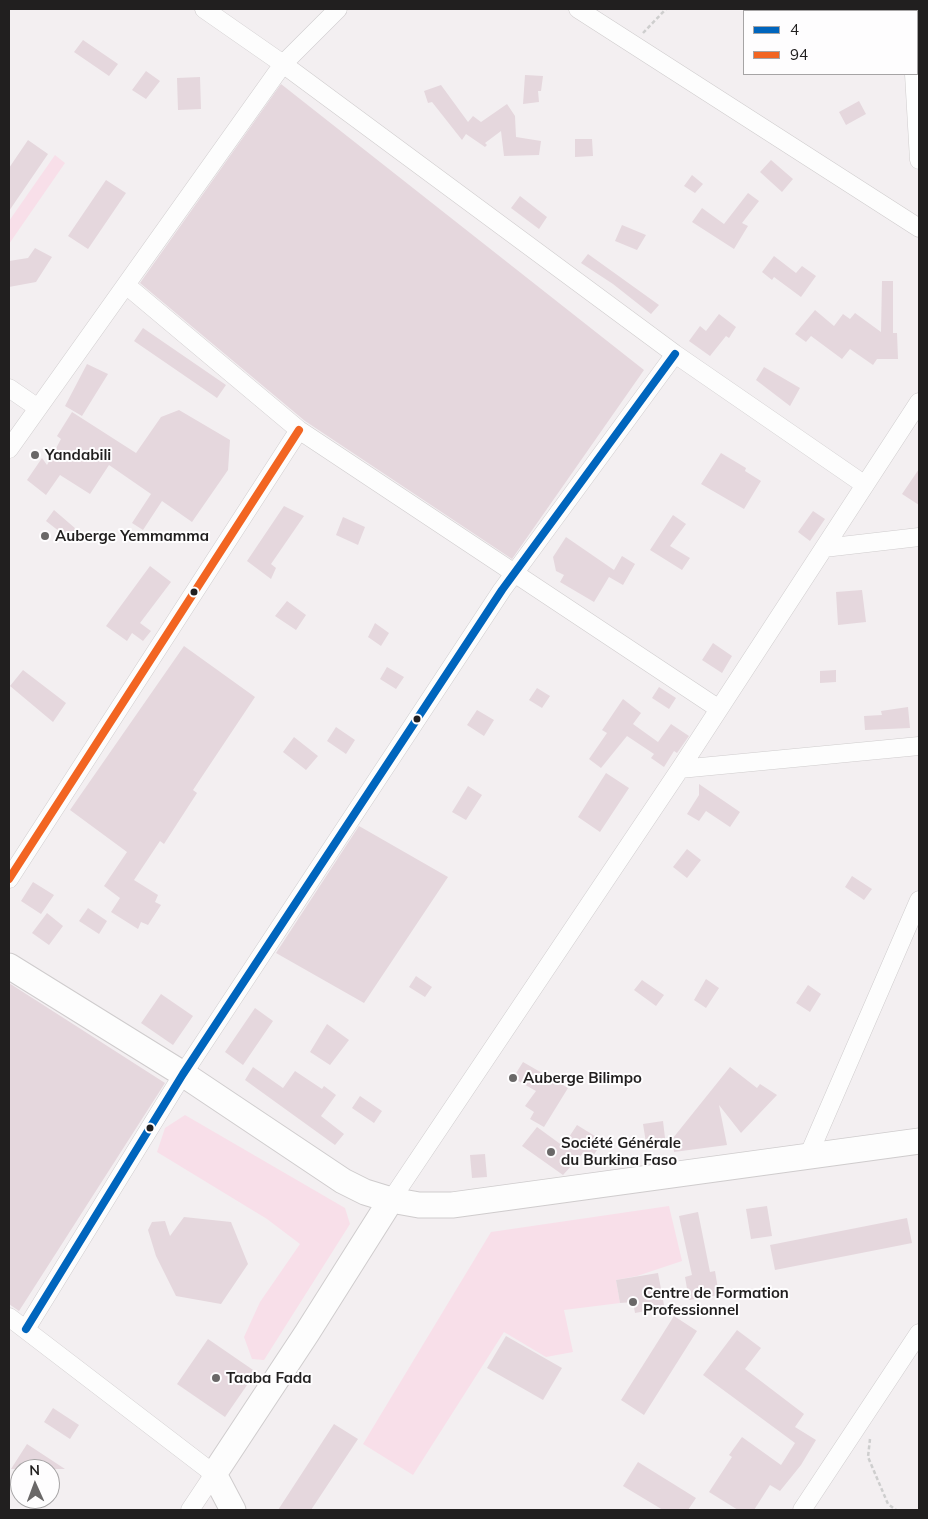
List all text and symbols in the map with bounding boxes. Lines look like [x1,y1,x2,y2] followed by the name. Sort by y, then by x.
[743,10,918,75] legend
[790,20,799,39] text: 4
[790,45,808,64] text: 94
[45,446,111,464] place label: Yandabili
[29,449,41,461] marker: Yandabili
[55,527,209,545] place label: Auberge Yemmamma
[39,530,51,542] marker: Auberge Yemmamma
[189,587,199,597] unlabelled marker
[412,714,422,724] unlabelled marker
[523,1069,642,1087] place label: Auberge Bilimpo
[507,1072,519,1084] marker: Auberge Bilimpo
[145,1123,155,1133] unlabelled marker
[561,1134,681,1169] place label: Société Générale du Burkina Faso
[545,1146,557,1158] marker: Société Générale du Burkina Faso
[643,1284,789,1319] place label: Centre de Formation Professionnel
[627,1296,639,1308] marker: Centre de Formation Professionnel
[226,1369,312,1387] place label: Taaba Fada
[210,1372,222,1384] marker: Taaba Fada
[10,1459,60,1509] north arrow
[29,1461,40,1479] text: N

